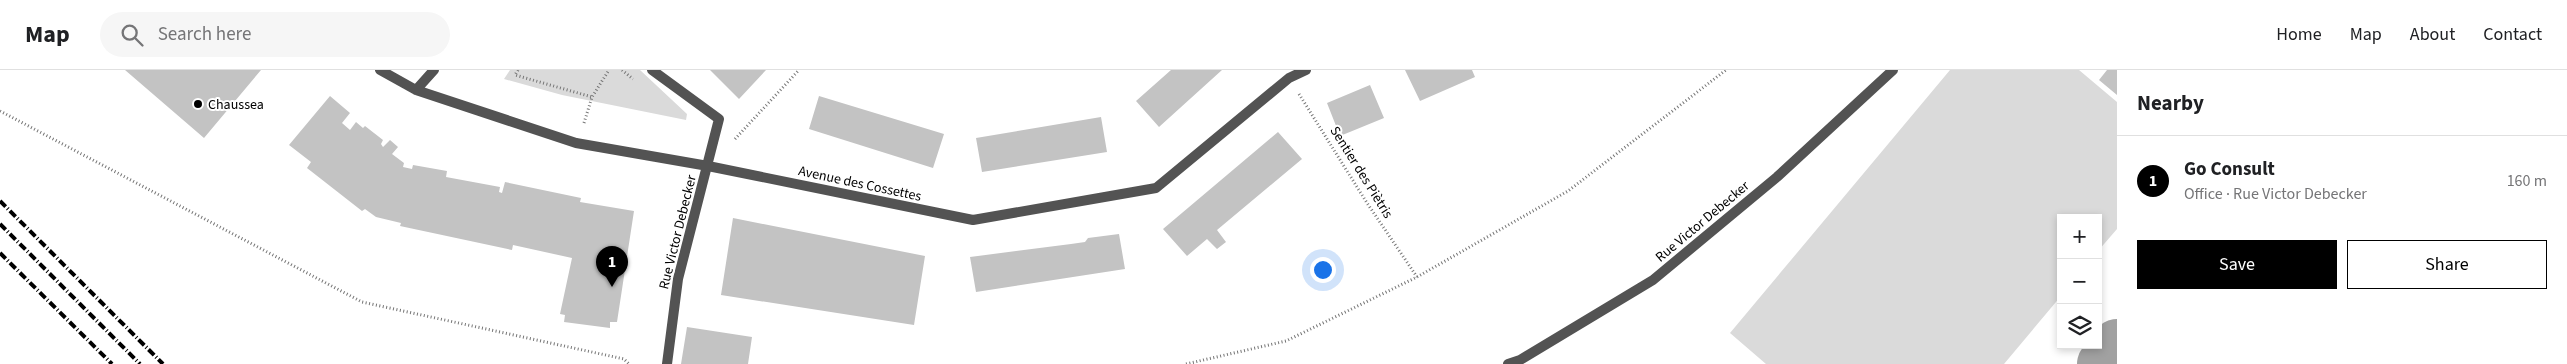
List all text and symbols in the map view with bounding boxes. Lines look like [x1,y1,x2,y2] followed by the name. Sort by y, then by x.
[100,12,450,57] search box
[25,17,70,52] text: Map
[118,21,146,49] icon: search
[158,21,251,48] text: Search here
[2276,22,2322,47] text: Home
[2350,22,2382,47] text: Map
[2410,22,2455,47] text: About
[2483,22,2542,47] text: Contact
[2137,88,2204,118] text: Nearby
[208,95,264,115] place label: Chaussea
[192,98,204,110] marker: Chaussea
[1325,123,1398,223] street label: Sentier des Piètris
[2184,156,2275,183] text: Go Consult
[796,161,923,207] street label: Avenue des Cossettes
[2149,170,2157,192] text: 1
[2507,170,2547,192] text: 160 m
[654,173,702,291] street label: Rue Victor Debecker
[1651,176,1754,267] street label: Rue Victor Debecker
[2184,183,2367,205] text: Office · Rue Victor Debecker
[2057,214,2102,349] map controls
[2057,214,2102,259] button: +
[2137,240,2337,289] button: Save
[2347,240,2547,289] button: Share
[596,246,628,287] pin: 1
[1310,257,1336,283] your location
[2057,259,2102,304] button: −
[2057,304,2102,349] button: layers

